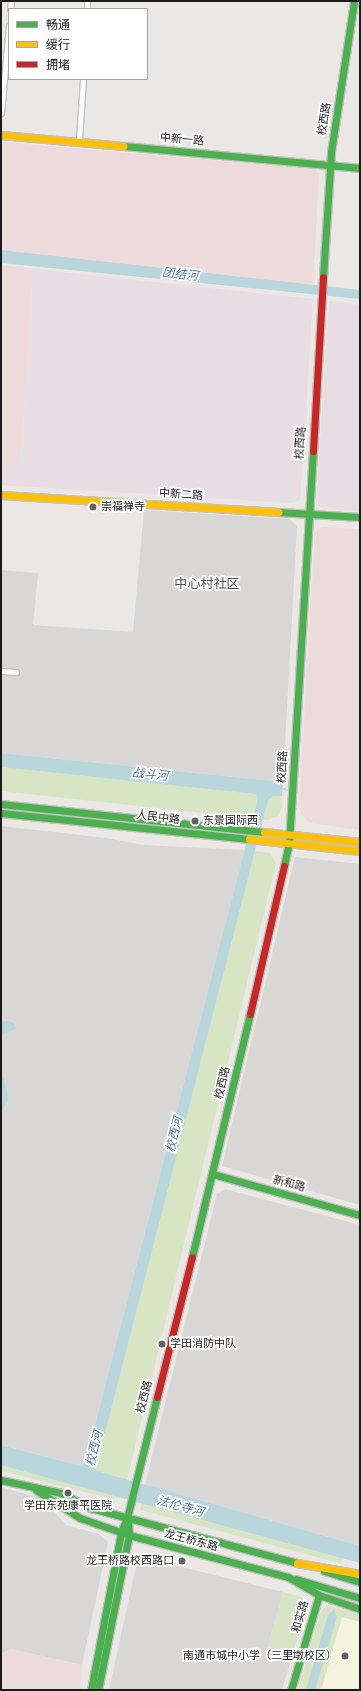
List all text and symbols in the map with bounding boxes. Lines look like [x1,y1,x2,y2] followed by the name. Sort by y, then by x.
[8,8,148,80] legend
[46,18,70,34] text: 畅通
[46,38,70,54] text: 缓行
[46,58,70,74] text: 拥堵
[316,102,334,136] street label: 校西路
[160,132,204,148] street label: 中新一路
[161,267,199,285] water label: 团结河
[293,426,309,460] street label: 校西路
[159,487,203,503] street label: 中新二路
[101,500,145,514] place label: 崇福禅寺
[88,502,98,512] marker: 崇福禅寺
[175,577,239,593] district label: 中心村社区
[276,750,290,784] street label: 校西路
[131,767,169,785] water label: 战斗河
[135,809,181,827] street label: 人民中路
[203,814,258,828] place label: 东景国际西
[190,816,200,826] marker: 东景国际西
[213,1065,233,1101] street label: 校西路
[165,1116,187,1154] water label: 校西河
[271,1173,307,1195] street label: 新和路
[170,1337,236,1351] place label: 学田消防中队
[157,1339,167,1349] marker: 学田消防中队
[135,1379,155,1415] street label: 校西路
[85,1430,107,1468] water label: 校西河
[63,1488,73,1498] marker: 学田东苑·康平医院
[155,1495,205,1521] water label: 法伦寺河
[24,1499,112,1513] place label: 学田东苑·康平医院
[163,1528,219,1554] street label: 龙王桥东路
[86,1554,174,1568] place label: 龙王桥路校西路口
[177,1556,187,1566] marker: 龙王桥路校西路口
[290,1599,312,1635] street label: 和实路
[183,1649,337,1663] place label: 南通市城中小学（三里墩校区）
[340,1651,350,1661] marker: 南通市城中小学（三里墩校区）

